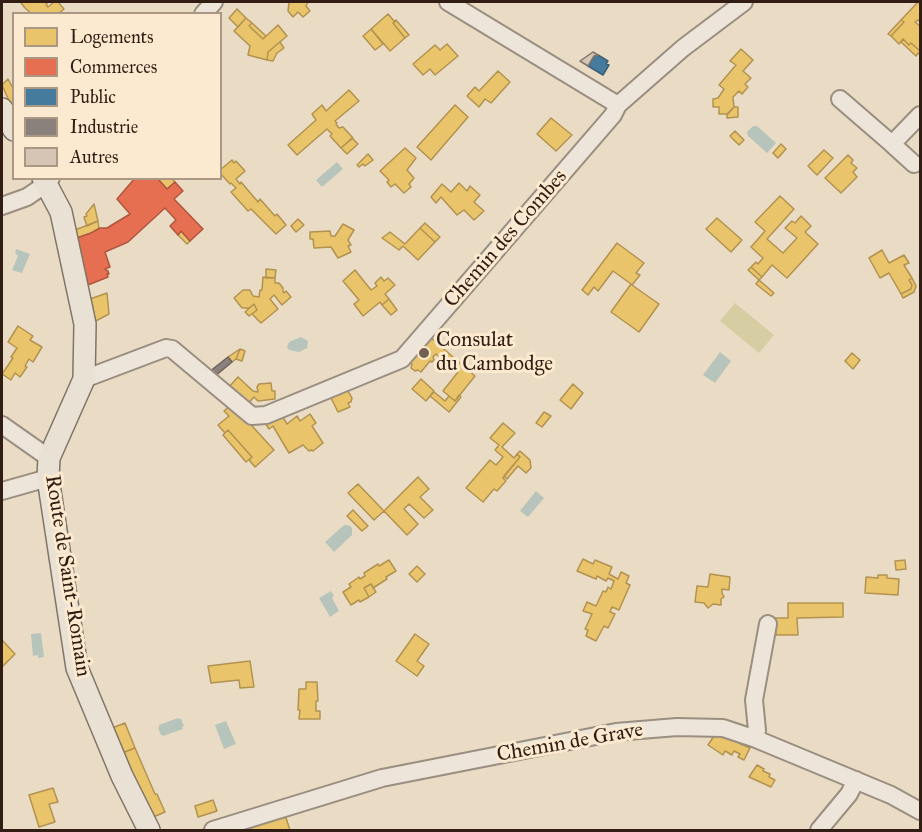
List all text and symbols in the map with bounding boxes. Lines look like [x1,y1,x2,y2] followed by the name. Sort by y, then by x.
[12,12,222,180] legend
[70,26,154,48] text: Logements
[70,56,157,78] text: Commerces
[70,86,116,108] text: Public
[70,116,138,138] text: Industrie
[70,146,119,168] text: Autres
[439,165,573,313] street label: Chemin des Combes
[436,328,553,378] place label: Consulat du Cambodge
[417,346,431,360] marker: Consulat du Cambodge
[39,473,95,679] street label: Route de Saint-Romain
[495,718,645,768] street label: Chemin de Grave

